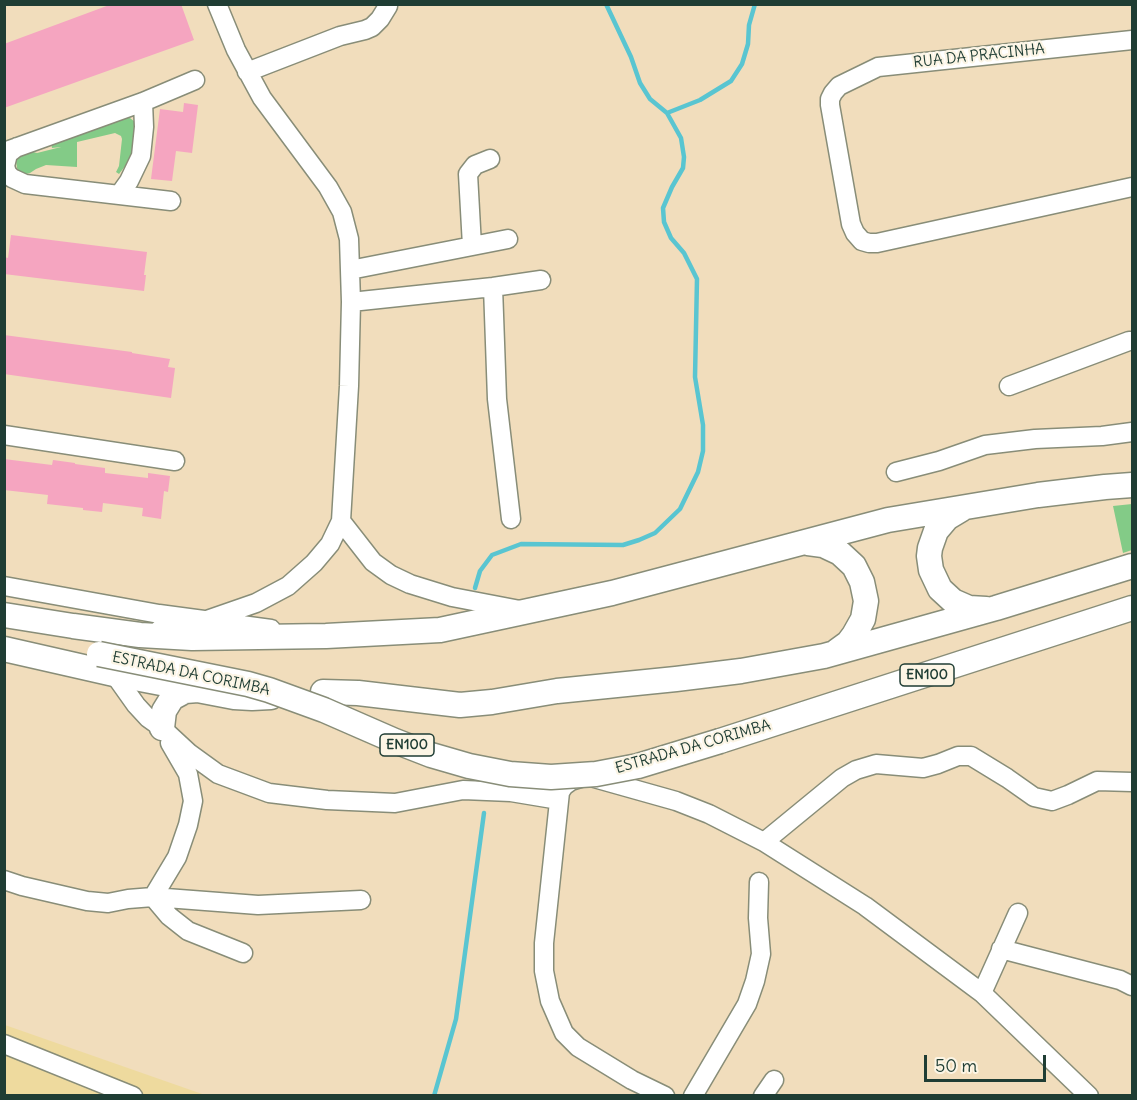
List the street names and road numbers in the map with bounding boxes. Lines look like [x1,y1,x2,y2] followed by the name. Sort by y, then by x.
[912,40,1046,72] street label: RUA DA PRACINHA
[111,648,271,700] street label: ESTRADA DA CORIMBA
[900,664,954,686] road number: EN100
[613,716,773,778] street label: ESTRADA DA CORIMBA
[380,734,434,756] road number: EN100

